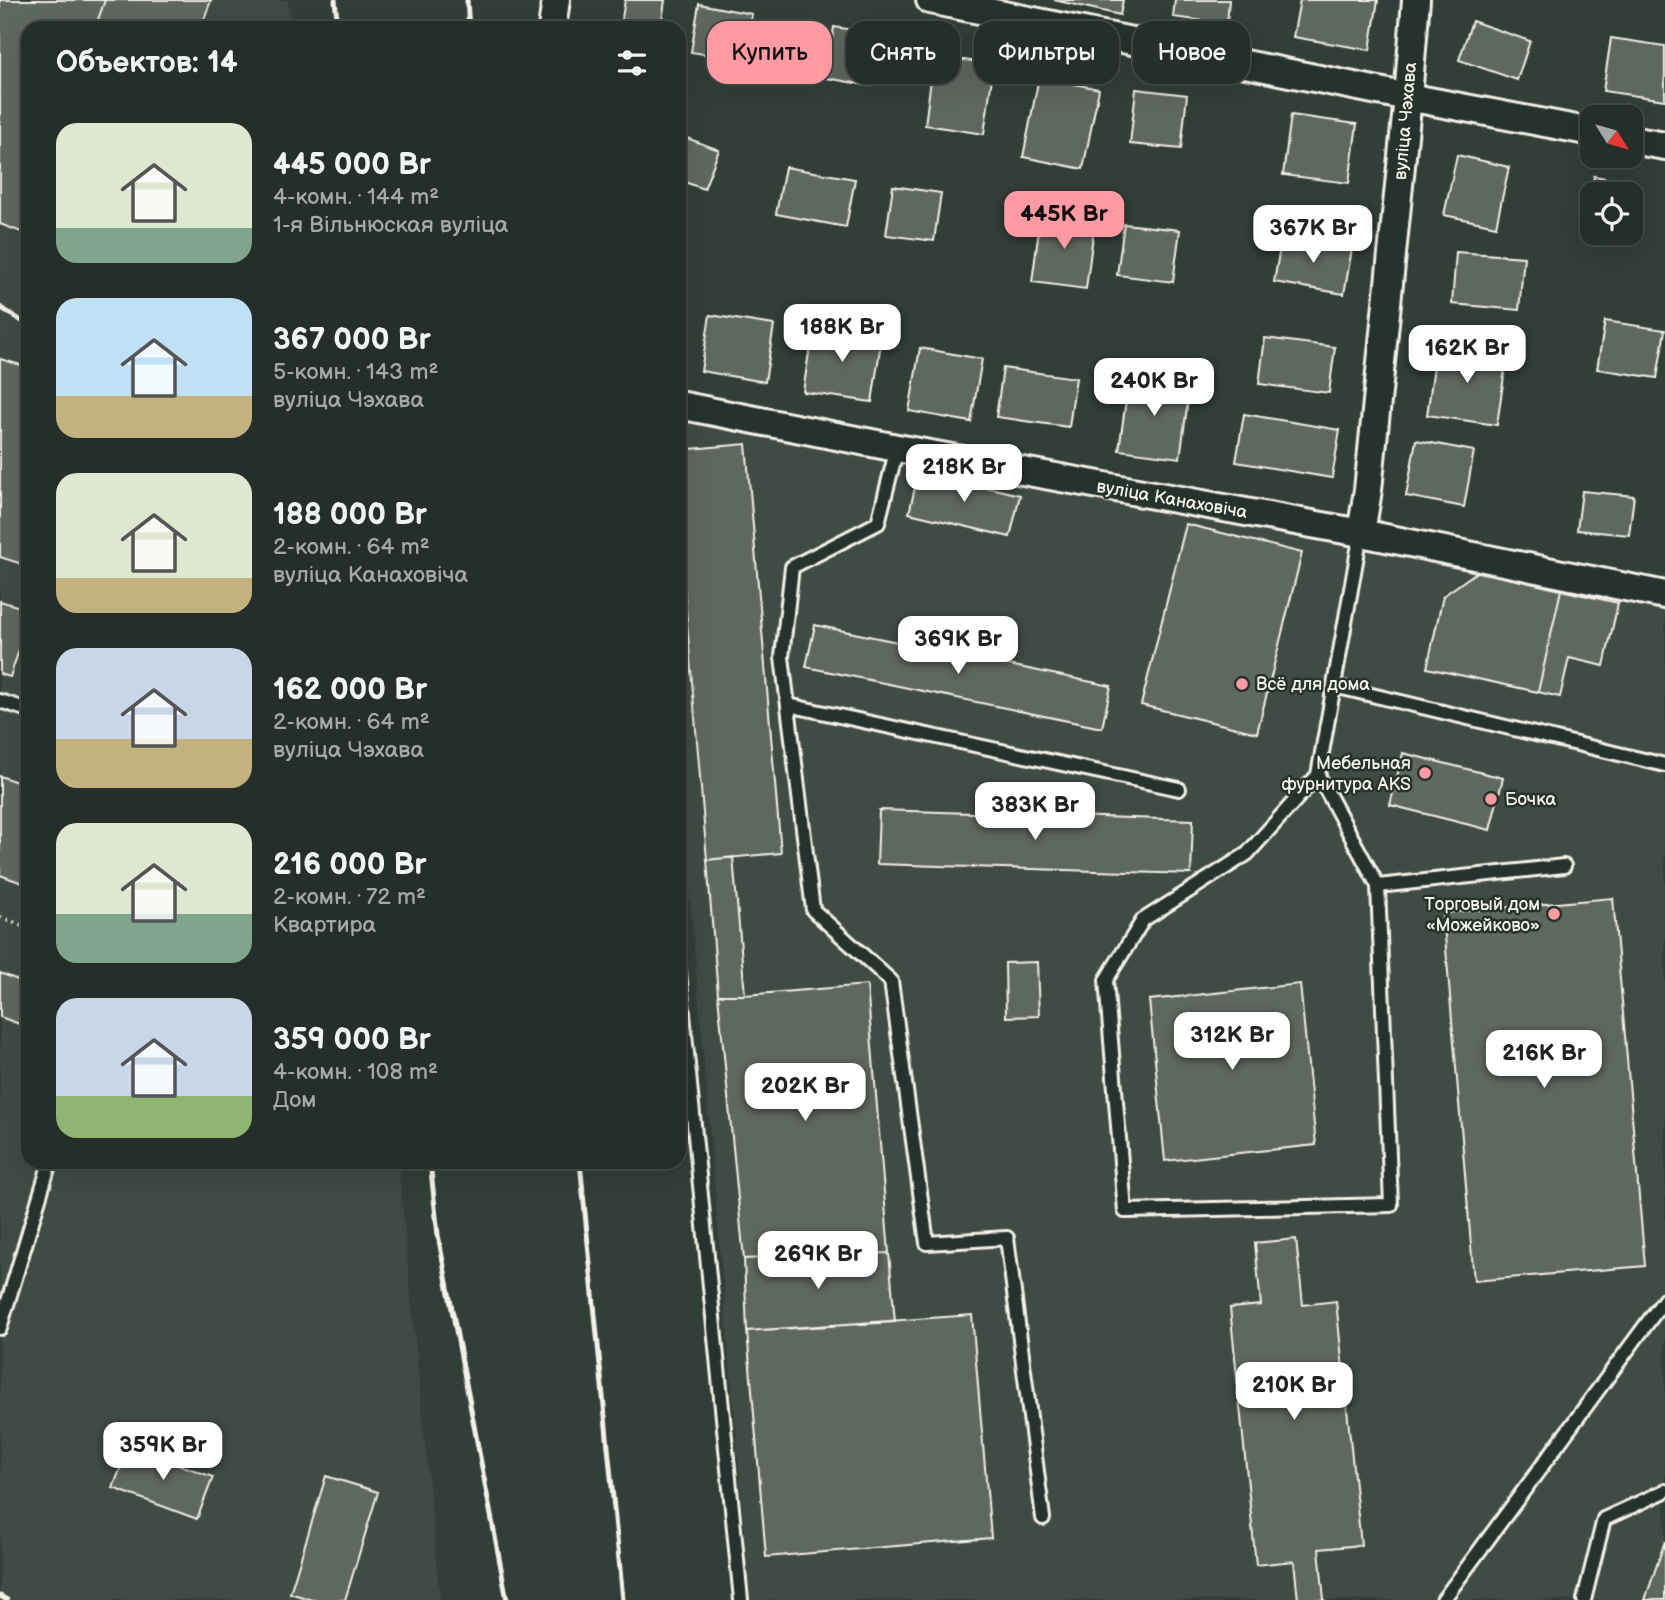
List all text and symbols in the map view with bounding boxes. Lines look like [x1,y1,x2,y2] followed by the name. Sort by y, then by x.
[707,21,832,84] chip: Купить
[846,21,960,84] chip: Снять
[974,21,1119,84] chip: Фильтры
[1133,21,1250,84] chip: Новое
[613,44,651,82] icon: filters
[56,45,238,81] text: Объектов: 14
[1390,61,1421,181] street label: вуліца Чэхава
[1580,105,1643,168] north arrow
[1580,105,1643,245] map controls
[273,147,431,183] text: 445 000 Br
[112,151,196,235] icon: home
[1580,182,1643,245] button: locate
[273,183,439,211] text: 4-комн. · 144 m²
[999,191,1129,251] pin: 445K Br
[1020,200,1108,228] text: 445K Br
[1248,205,1378,265] pin: 367K Br
[273,211,508,239] text: 1-я Вільнюская вуліца
[1269,214,1357,242] text: 367K Br
[777,304,907,364] pin: 188K Br
[800,313,884,341] text: 188K Br
[273,322,431,358] text: 367 000 Br
[112,326,196,410] icon: home
[1402,326,1532,385] pin: 162K Br
[1425,334,1509,362] text: 162K Br
[273,358,438,386] text: 5-комн. · 143 m²
[1089,358,1219,418] pin: 240K Br
[1110,367,1198,395] text: 240K Br
[273,386,424,414] text: вуліца Чэхава
[899,444,1029,504] pin: 218K Br
[922,453,1006,481] text: 218K Br
[1095,476,1249,523] street label: вуліца Канаховіча
[273,497,427,533] text: 188 000 Br
[112,501,196,585] icon: home
[273,533,430,561] text: 2-комн. · 64 m²
[273,561,468,589] text: вуліца Канаховіча
[893,616,1023,676] pin: 369K Br
[914,625,1002,653] text: 369K Br
[273,672,427,708] text: 162 000 Br
[1256,674,1370,695] place label: Всё для дома
[112,676,196,760] icon: home
[1234,676,1250,692] marker: Всё для дома
[273,708,430,736] text: 2-комн. · 64 m²
[273,736,424,764] text: вуліца Чэхава
[1281,753,1411,795] place label: Мебельная фурнитура AKS
[1417,765,1433,781] marker: Мебельная фурнитура AKS
[970,782,1100,842] pin: 383K Br
[1505,789,1556,810] place label: Бочка
[991,791,1079,819] text: 383K Br
[1483,791,1499,807] marker: Бочка
[273,847,427,883] text: 216 000 Br
[112,851,196,935] icon: home
[273,883,426,911] text: 2-комн. · 72 m²
[1424,894,1540,936] place label: Торговый дом «Можейково»
[1546,906,1562,922] marker: Торговый дом «Можейково»
[273,911,376,939] text: Квартира
[1167,1012,1297,1072] pin: 312K Br
[1190,1021,1274,1049] text: 312K Br
[273,1022,431,1058] text: 359 000 Br
[112,1026,196,1110] icon: home
[1479,1030,1609,1090] pin: 216K Br
[1502,1039,1586,1067] text: 216K Br
[273,1058,438,1086] text: 4-комн. · 108 m²
[740,1064,870,1123] pin: 202K Br
[761,1072,849,1100] text: 202K Br
[273,1086,316,1114] text: Дом
[753,1232,883,1291] pin: 269K Br
[774,1240,862,1268] text: 269K Br
[1229,1362,1359,1422] pin: 210K Br
[1252,1371,1336,1399] text: 210K Br
[98,1422,228,1482] pin: 359K Br
[119,1431,207,1459] text: 359K Br

